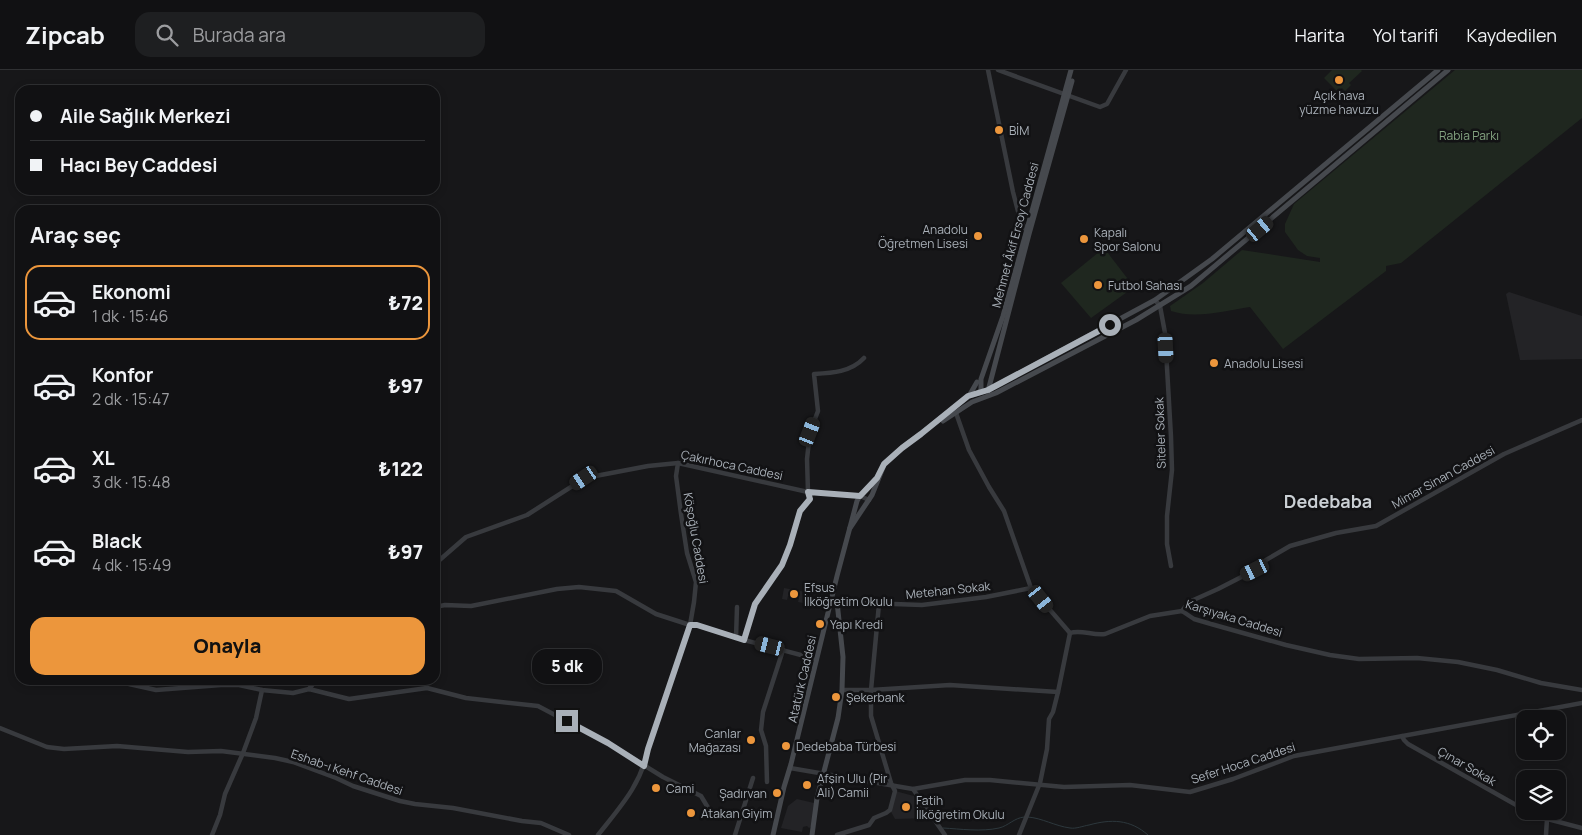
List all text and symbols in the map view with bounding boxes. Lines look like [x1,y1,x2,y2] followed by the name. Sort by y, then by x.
[135,12,485,57] search box
[25,18,105,51] text: Zipcab
[153,21,181,49] icon: search
[193,22,286,48] text: Burada ara
[1295,23,1345,47] text: Harita
[1373,23,1439,47] text: Yol tarifi
[1467,23,1557,47] text: Kaydedilen
[1333,74,1345,86] marker: Açık hava yüzme havuzu
[1299,87,1379,118] place label: Açık hava yüzme havuzu
[60,103,231,129] text: Aile Sağlık Merkezi
[1009,122,1029,139] place label: BİM
[993,124,1005,136] marker: BİM
[1439,127,1499,144] park label: Rabia Parkı
[60,152,218,178] text: Hacı Bey Caddesi
[987,160,1043,310] street label: Mehmet Âkif Ersoy Caddesi
[1243,214,1276,244] car
[30,220,121,250] text: Araç seç
[878,221,968,252] place label: Anadolu Öğretmen Lisesi
[1094,224,1161,255] place label: Kapalı Spor Salonu
[972,230,984,242] marker: Anadolu Öğretmen Lisesi
[1078,233,1090,245] marker: Kapalı Spor Salonu
[1108,277,1182,294] place label: Futbol Sahası
[92,279,171,305] text: Ekonomi
[1092,279,1104,291] marker: Futbol Sahası
[32,280,77,325] icon: car
[388,290,423,316] text: ₺72
[92,305,169,327] text: 1 dk · 15:46
[1099,314,1121,336] route start
[1157,333,1174,363] car
[1224,355,1303,372] place label: Anadolu Lisesi
[1208,357,1220,369] marker: Anadolu Lisesi
[92,362,153,388] text: Konfor
[32,363,77,408] icon: car
[388,373,423,399] text: ₺97
[92,388,170,410] text: 2 dk · 15:47
[1150,396,1170,469] street label: Siteler Sokak
[797,415,822,449] car
[1388,442,1498,512] street label: Mimar Sinan Caddesi
[92,445,115,471] text: XL
[32,446,77,491] icon: car
[679,446,785,484] street label: Çakırhoca Caddesi
[379,456,423,482] text: ₺122
[567,463,600,493] car
[92,471,170,493] text: 3 dk · 15:48
[1284,489,1372,513] district label: Dedebaba
[680,491,712,585] street label: Köşoğlu Caddesi
[92,528,141,554] text: Black
[32,529,77,574] icon: car
[388,539,423,565] text: ₺97
[92,554,172,576] text: 4 dk · 15:49
[1238,557,1271,583] car
[905,577,992,603] street label: Metehan Sokak
[804,579,893,610] place label: Efsus İlköğretim Okulu
[1025,583,1056,615] car
[788,588,800,600] marker: Efsus İlköğretim Okulu
[1184,595,1284,641] street label: Karşıyaka Caddesi
[830,616,883,633] place label: Yapı Kredi
[30,617,425,675] button: Onayla
[814,618,826,630] marker: Yapı Kredi
[784,634,820,724] street label: Atatürk Caddesi
[753,635,786,657] car
[532,648,602,684] callout: 5 dk
[551,655,583,677] text: 5 dk
[846,689,905,706] place label: Şekerbank
[830,691,842,703] marker: Şekerbank
[556,710,578,732] route end
[1516,710,1566,820] map controls
[1516,710,1566,760] button: locate
[689,725,742,756] place label: Canlar Mağazası
[745,734,757,746] marker: Canlar Mağazası
[796,738,896,755] place label: Dedebaba Türbesi
[1189,738,1297,788] street label: Sefer Hoca Caddesi
[780,740,792,752] marker: Dedebaba Türbesi
[1435,742,1500,790] street label: Çınar Sokak
[289,745,405,799] street label: Eshab-ı Kehf Caddesi
[817,770,888,801] place label: Afşin Ulu (Pir Ali) Camii
[1516,770,1566,820] button: layers
[801,779,813,791] marker: Afşin Ulu (Pir Ali) Camii
[666,780,694,797] place label: Cami
[650,782,662,794] marker: Cami
[719,785,767,802] place label: Şadırvan
[771,787,783,799] marker: Şadırvan
[916,792,1005,823] place label: Fatih İlköğretim Okulu
[900,801,912,813] marker: Fatih İlköğretim Okulu
[701,805,773,822] place label: Atakan Giyim
[685,807,697,819] marker: Atakan Giyim

